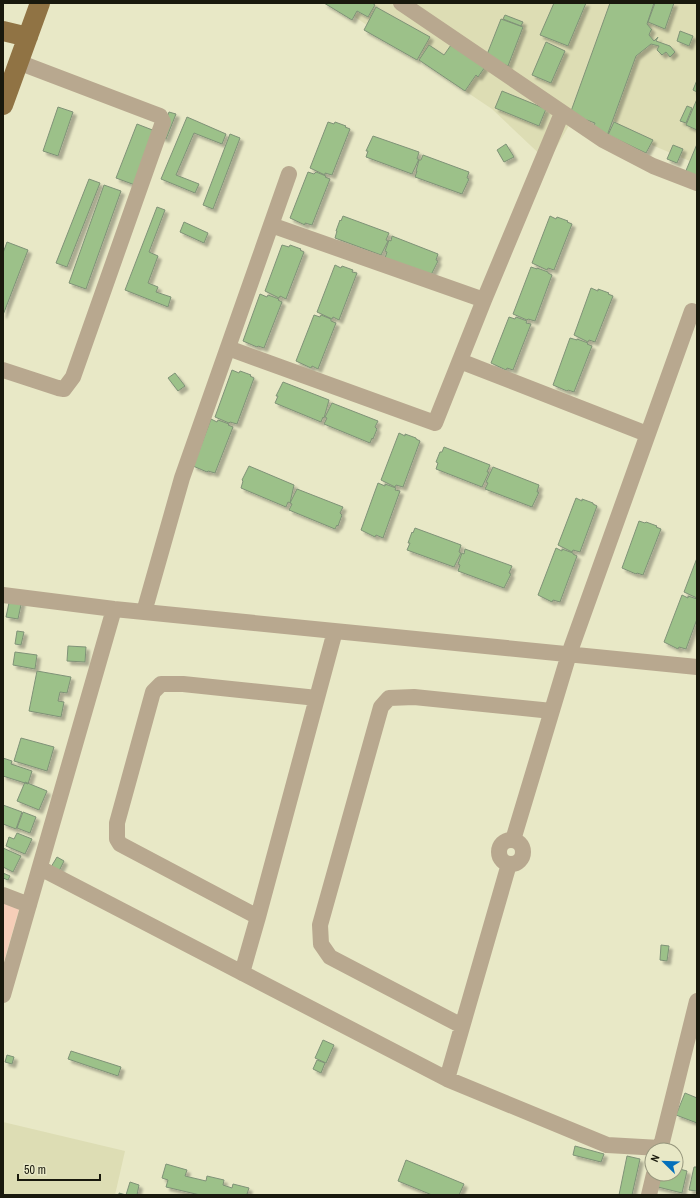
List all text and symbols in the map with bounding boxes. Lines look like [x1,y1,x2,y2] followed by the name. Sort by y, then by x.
[644,1142,684,1182] north arrow
[647,1152,663,1164] text: N
[18,1156,100,1182] scale bar
[24,1162,46,1178] text: 50 m

